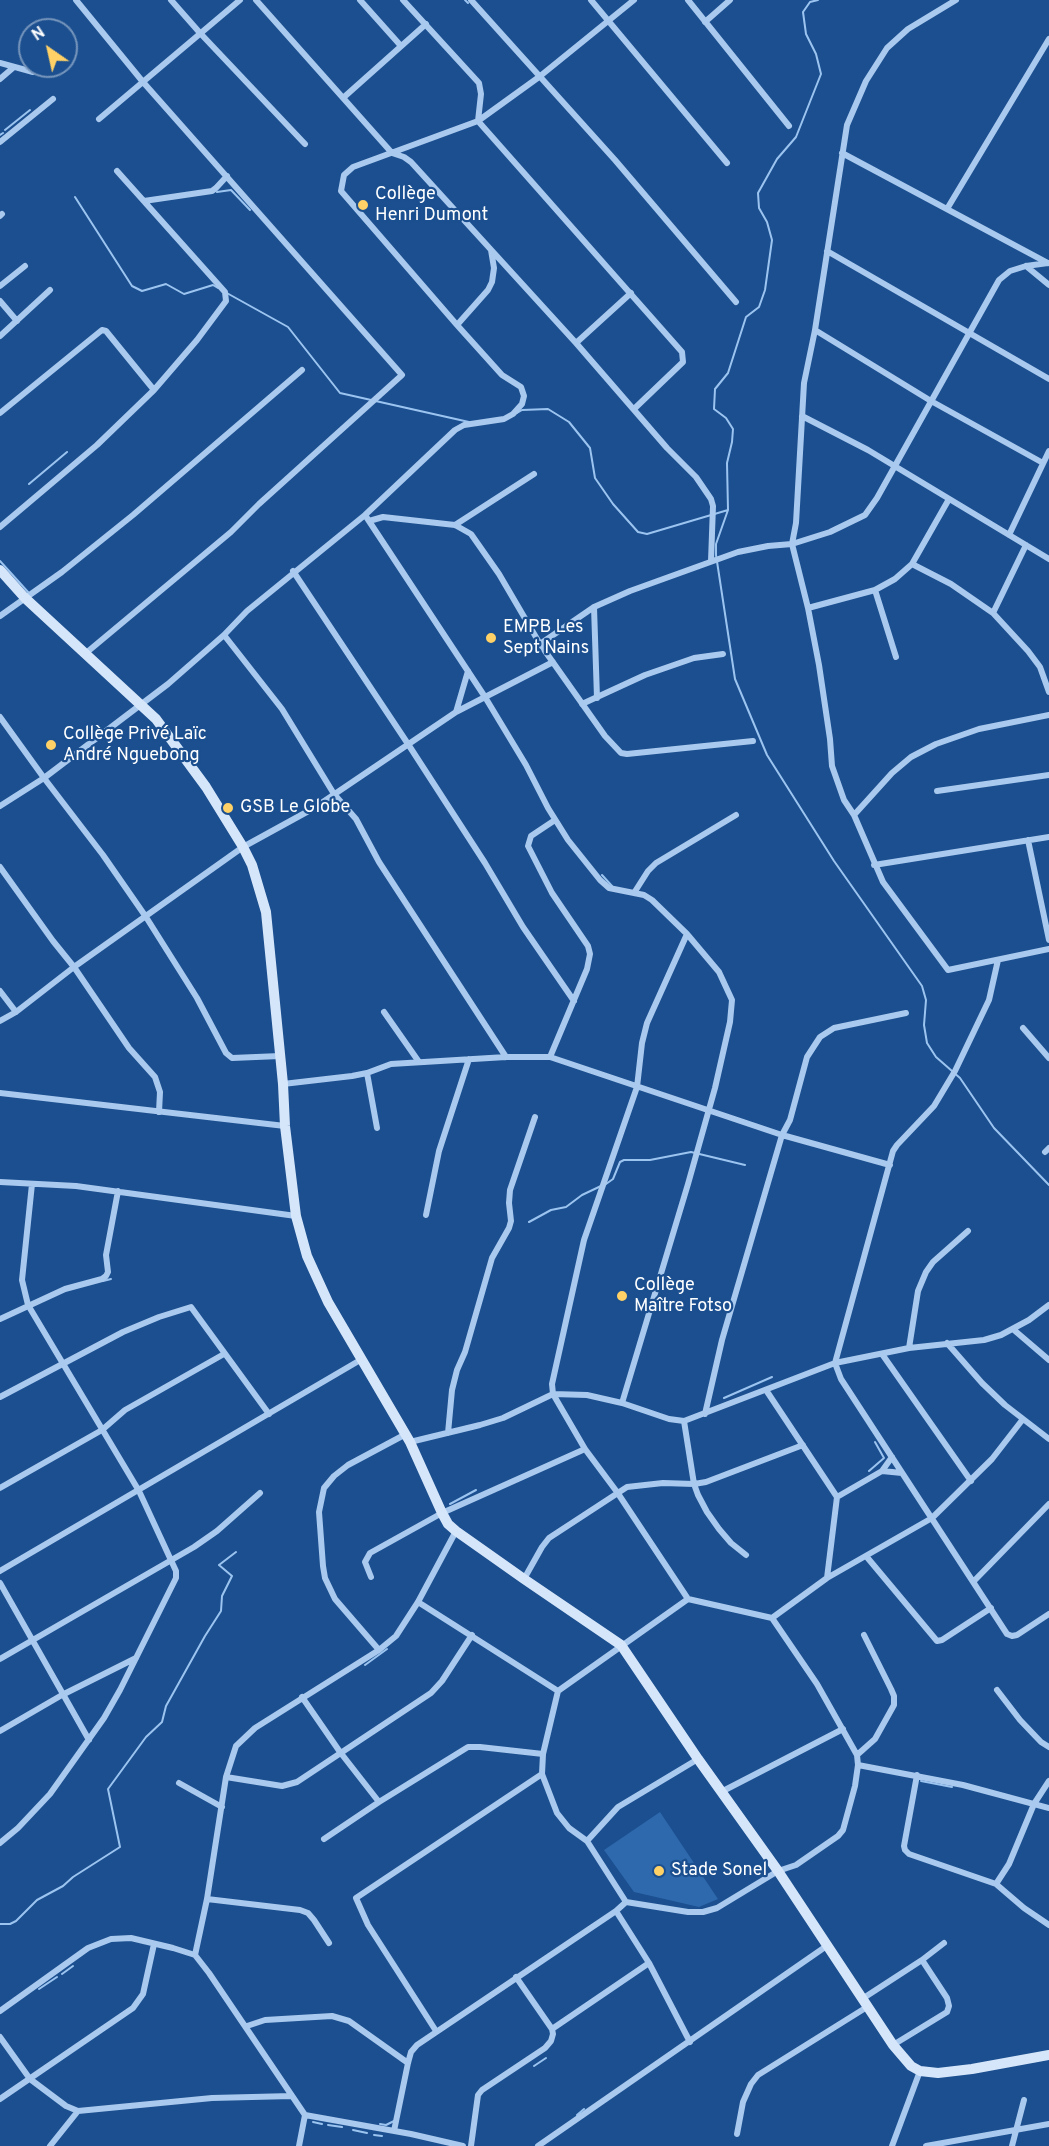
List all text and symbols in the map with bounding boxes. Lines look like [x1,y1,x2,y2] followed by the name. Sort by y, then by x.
[18,18,78,78] north arrow
[29,23,49,46] text: N
[375,184,488,226] place label: Collège Henri Dumont
[356,198,370,212] marker: Collège Henri Dumont
[503,617,589,660] place label: EMPB Les Sept Nains
[484,631,498,645] marker: EMPB Les Sept Nains
[63,724,207,766] place label: Collège Privé Laïc André Nguebong
[44,738,58,752] marker: Collège Privé Laïc André Nguebong
[240,797,350,819] place label: GSB Le Globe
[221,801,235,815] marker: GSB Le Globe
[634,1275,732,1318] place label: Collège Maître Fotso
[615,1289,629,1303] marker: Collège Maître Fotso
[671,1860,767,1882] place label: Stade Sonel
[652,1864,666,1878] marker: Stade Sonel

